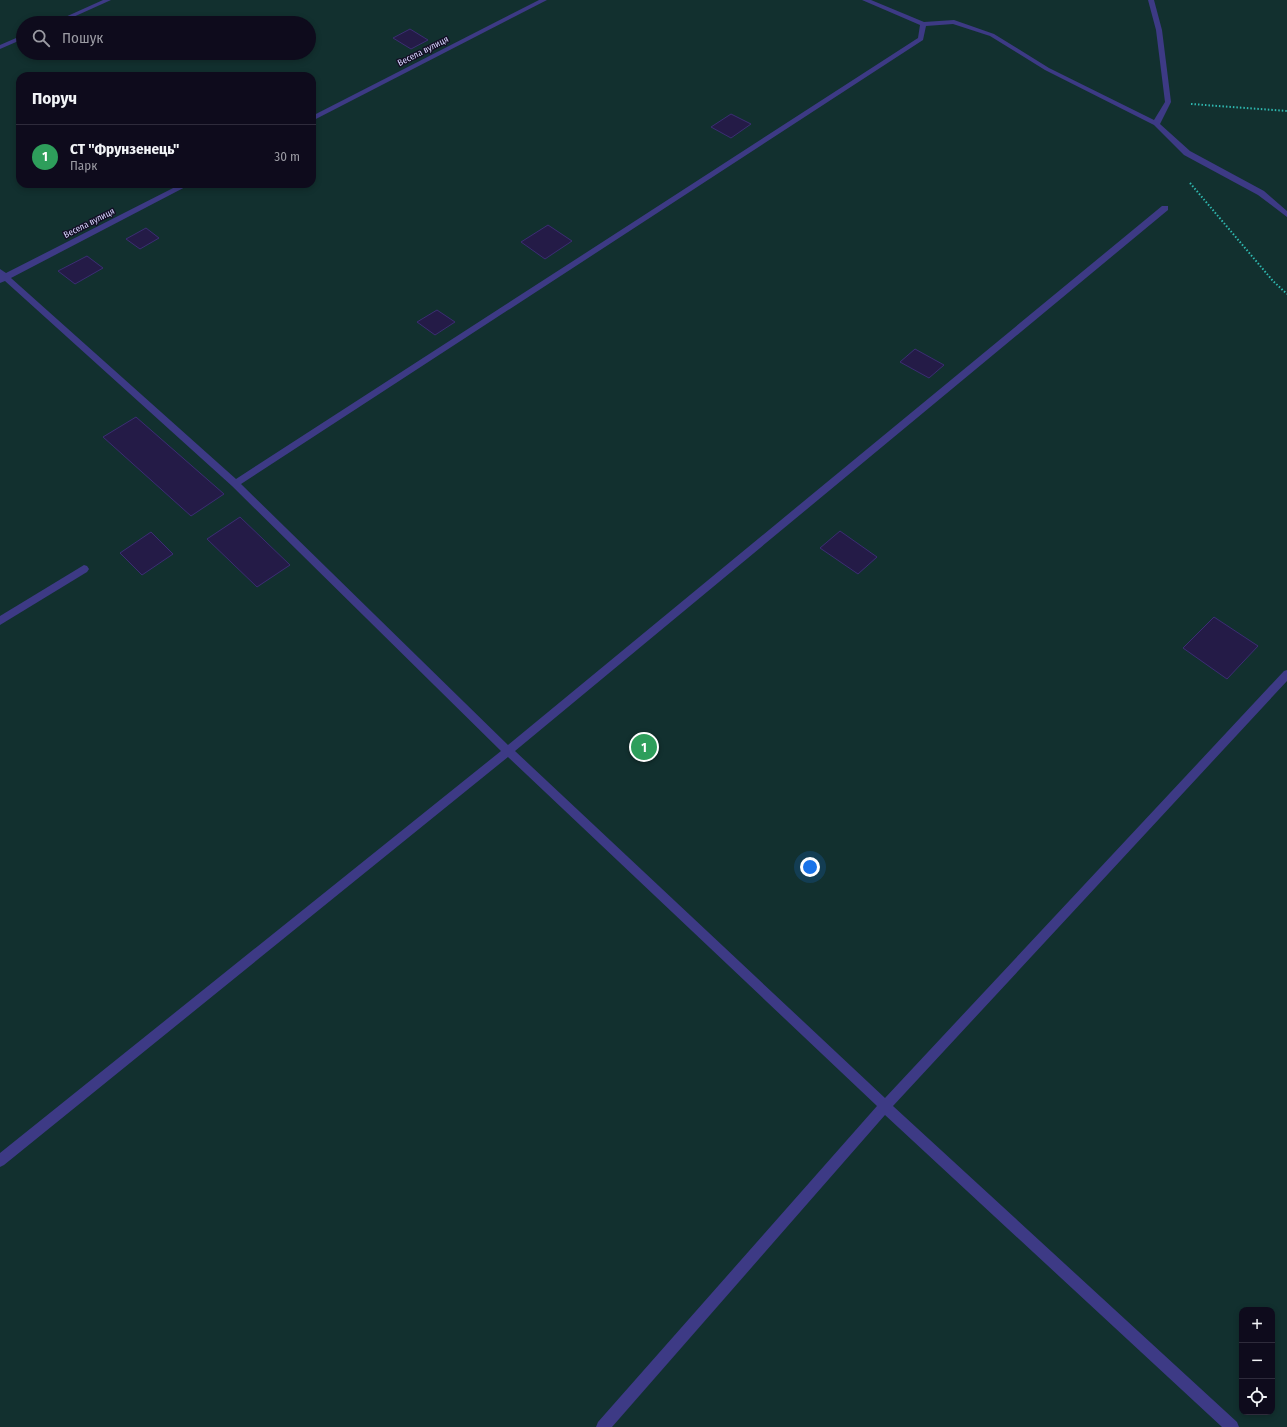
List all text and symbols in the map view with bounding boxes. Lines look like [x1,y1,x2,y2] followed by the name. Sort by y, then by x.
[16,16,316,60] search box
[30,27,52,49] icon: search
[62,29,103,47] text: Пошук
[396,34,450,68] street label: Весела вулиця
[32,88,77,109] text: Поруч
[70,140,179,158] text: СТ "Фрунзенець"
[42,149,48,164] text: 1
[274,149,300,164] text: 30 m
[70,158,97,173] text: Парк
[62,206,116,240] street label: Весела вулиця
[631,732,657,762] pin: 1
[800,857,820,877] your location
[1239,1307,1275,1415] map controls
[1239,1307,1275,1343] button: +
[1239,1343,1275,1379] button: −
[1239,1379,1275,1415] button: locate

